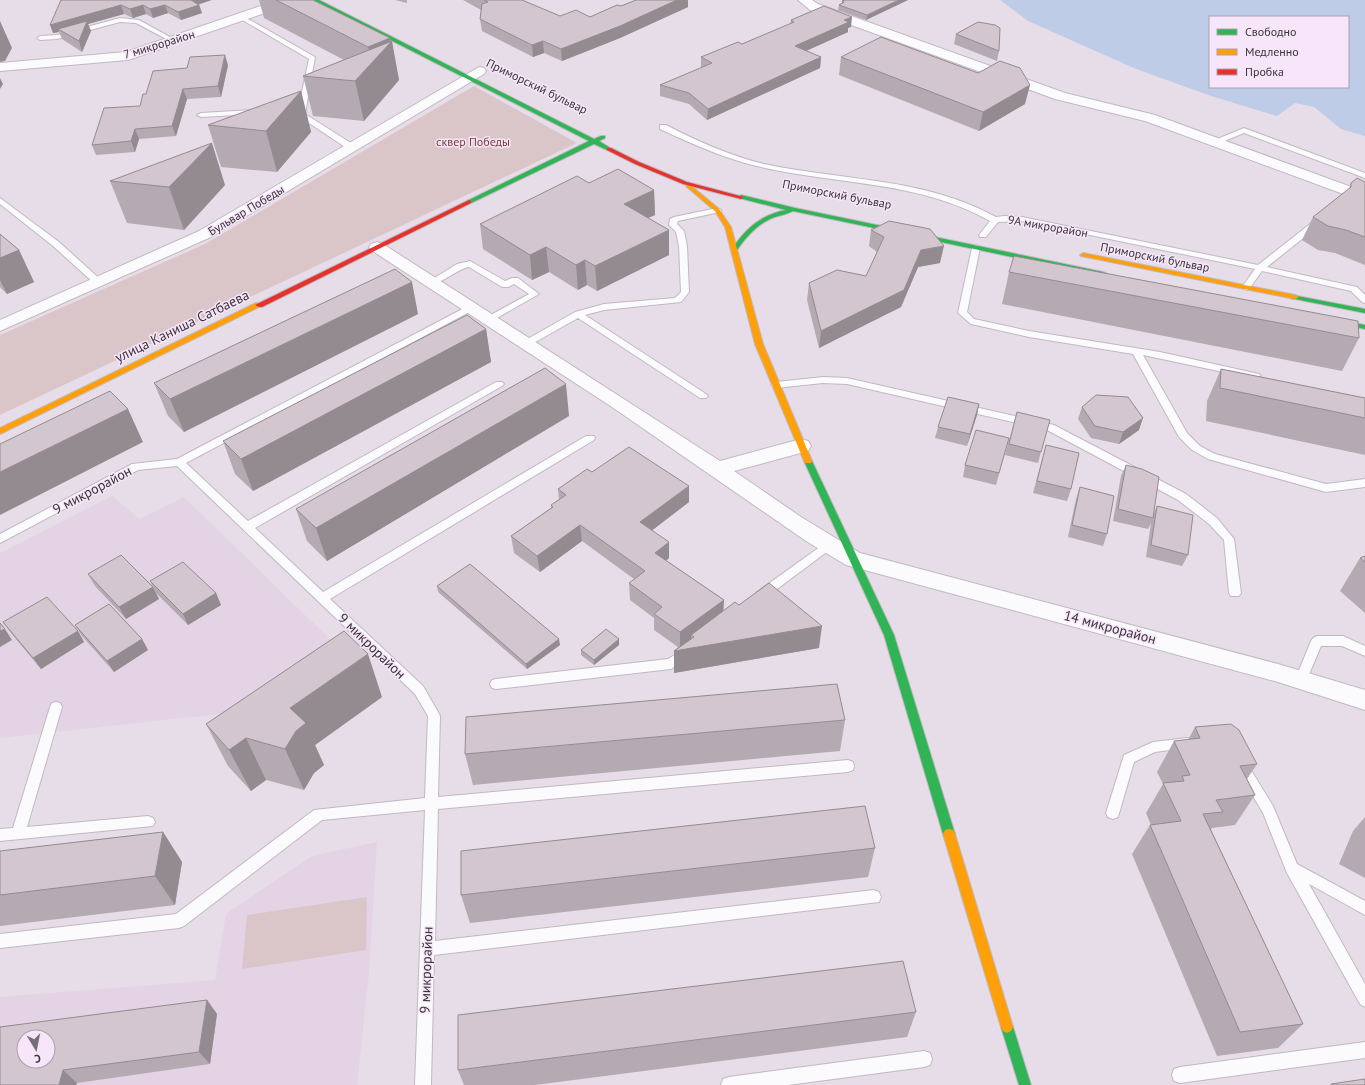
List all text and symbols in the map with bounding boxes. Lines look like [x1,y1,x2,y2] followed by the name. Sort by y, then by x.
[1209,16,1349,88] legend
[1245,24,1296,39] text: Свободно
[121,26,197,62] street label: 7 микрорайон
[1245,44,1299,59] text: Медленно
[484,55,590,117] street label: Приморский бульвар
[1245,64,1284,79] text: Пробка
[436,134,510,149] park label: сквер Победы
[781,176,893,212] street label: Приморский бульвар
[205,181,287,239] street label: Бульвар Победы
[1007,212,1089,240] street label: 9А микрорайон
[1099,239,1211,275] street label: Приморский бульвар
[112,286,252,366] street label: улица Каниша Сатбаева
[49,462,135,518] street label: 9 микрорайон
[1062,606,1158,648] street label: 14 микрорайон
[334,609,410,683] street label: 9 микрорайон
[415,926,437,1014] street label: 9 микрорайон
[16,1029,56,1069] north arrow
[33,1051,42,1066] text: С

